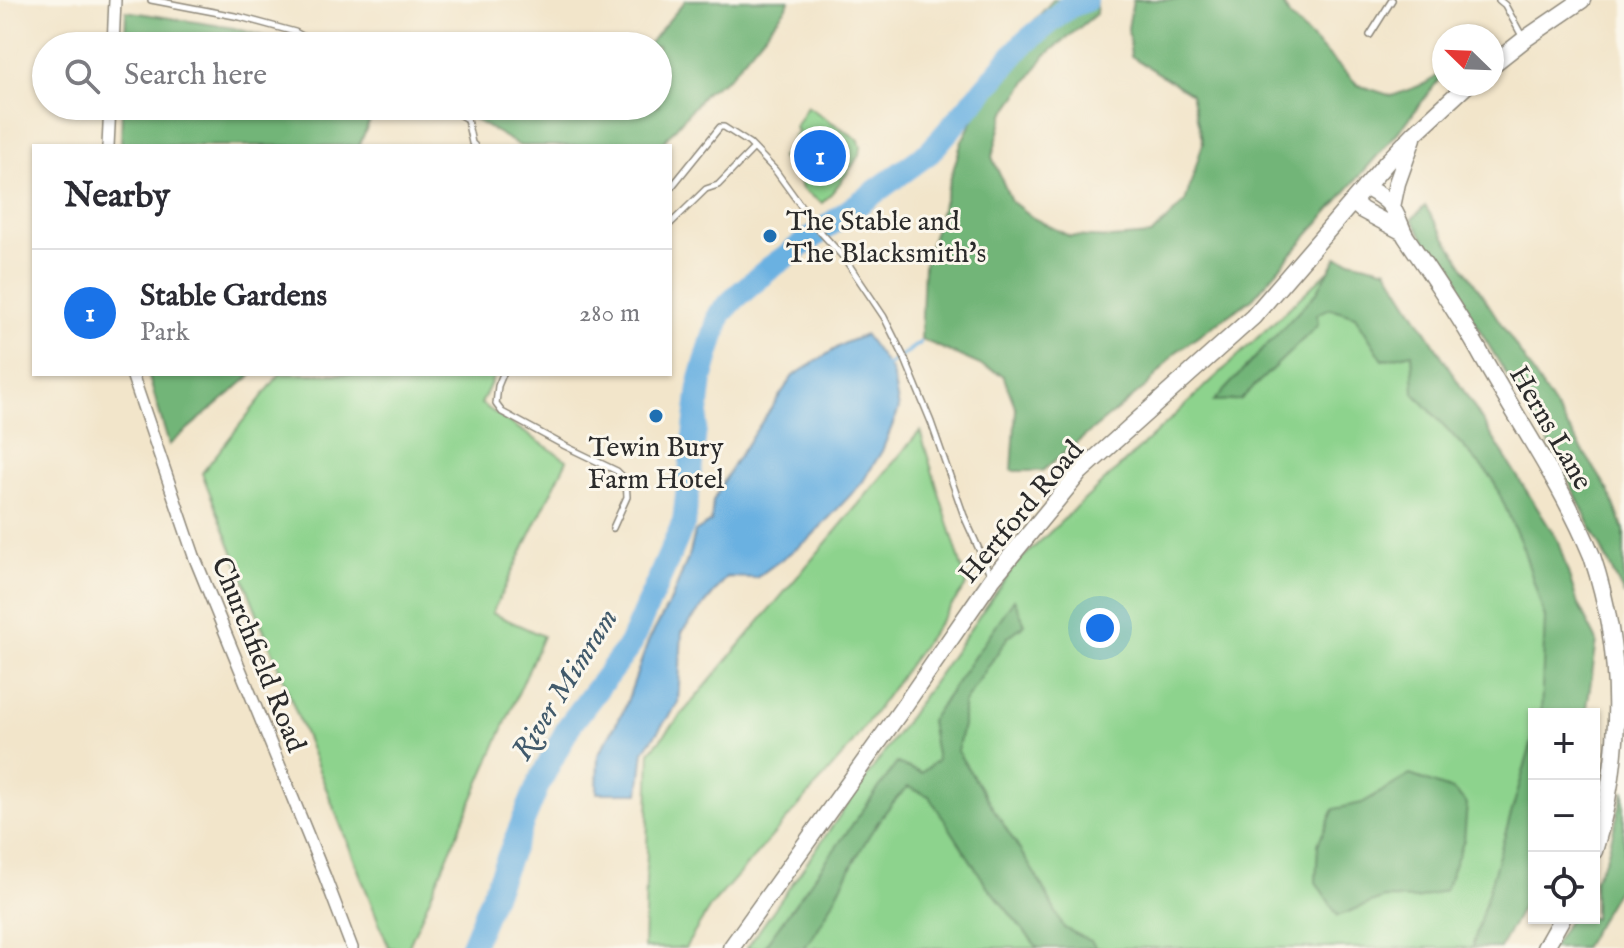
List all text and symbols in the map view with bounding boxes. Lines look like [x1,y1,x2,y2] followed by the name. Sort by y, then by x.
[1432,24,1504,96] north arrow
[32,32,672,120] search box
[60,54,104,98] icon: search
[124,57,267,95] text: Search here
[794,126,846,186] pin: 1
[64,175,170,218] text: Nearby
[786,205,986,272] place label: The Stable and The Blacksmith's
[761,227,779,245] marker: The Stable and The Blacksmith's
[140,278,327,316] text: Stable Gardens
[85,297,95,330] text: 1
[579,297,640,330] text: 280 m
[140,316,189,349] text: Park
[1500,360,1599,497] street label: Herns Lane
[647,407,665,425] marker: Tewin Bury Farm Hotel
[588,431,724,498] place label: Tewin Bury Farm Hotel
[952,434,1092,591] street label: Hertford Road
[203,552,313,758] street label: Churchfield Road
[504,602,627,768] water label: River Mimram
[1080,608,1120,648] your location
[1528,708,1600,924] map controls
[1528,708,1600,780] button: +
[1528,780,1600,852] button: −
[1528,852,1600,924] button: locate

